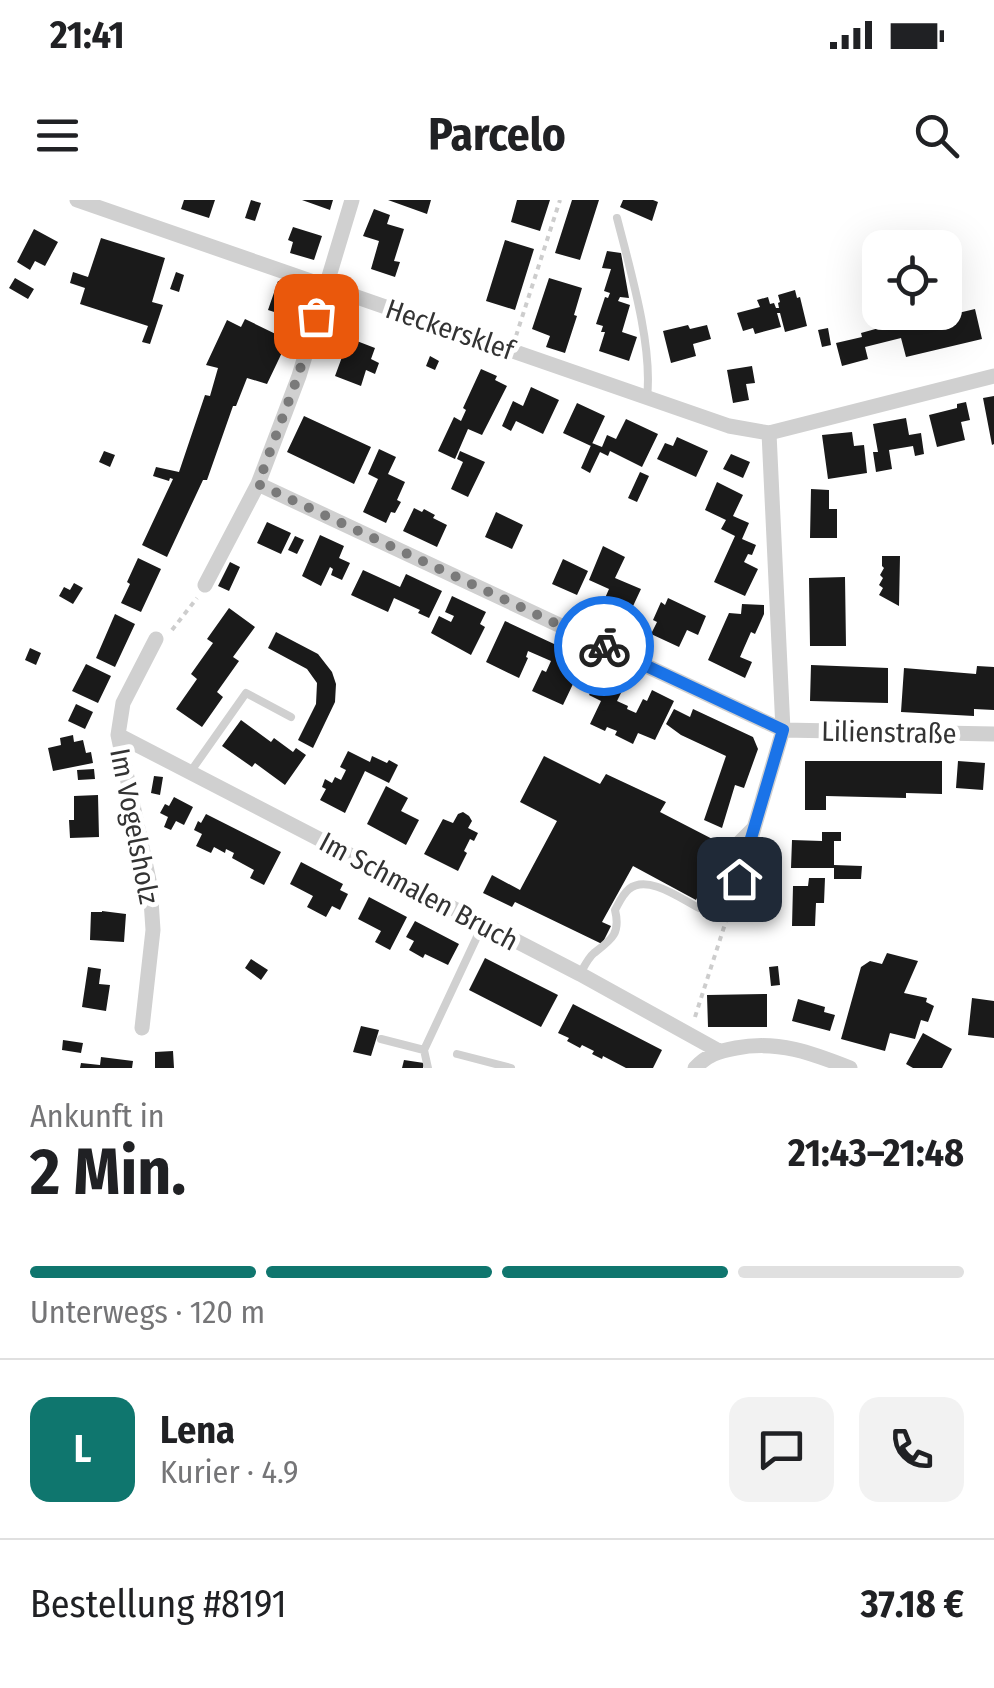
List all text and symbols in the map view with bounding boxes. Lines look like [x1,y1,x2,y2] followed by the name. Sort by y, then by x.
[50,12,125,58] text: 21:41
[30,108,85,163] icon: menu
[428,108,566,162] text: Parcelo
[909,108,964,163] icon: search
[862,230,962,330] map controls
[862,230,962,330] button: locate
[274,274,359,359] pin
[289,289,344,344] icon: bag
[381,292,521,368] street label: Heckersklef
[554,596,654,696] courier
[577,619,632,674] icon: bike
[821,715,957,750] street label: Lilienstraße
[103,745,166,907] street label: Im Vogelsholz
[314,825,524,958] street label: Im Schmalen Bruch
[697,837,782,922] pin
[712,852,767,907] icon: home
[30,1097,165,1135] text: Ankunft in
[788,1130,964,1176] text: 21:43–21:48
[30,1133,186,1211] text: 2 Min.
[30,1293,265,1331] text: Unterwegs · 120 m
[729,1397,834,1502] button: chat
[859,1397,964,1502] button: phone
[160,1407,235,1453] text: Lena
[74,1426,91,1472] text: L
[160,1453,298,1491] text: Kurier · 4.9
[30,1581,287,1627] text: Bestellung #8191
[861,1581,964,1627] text: 37.18 €

